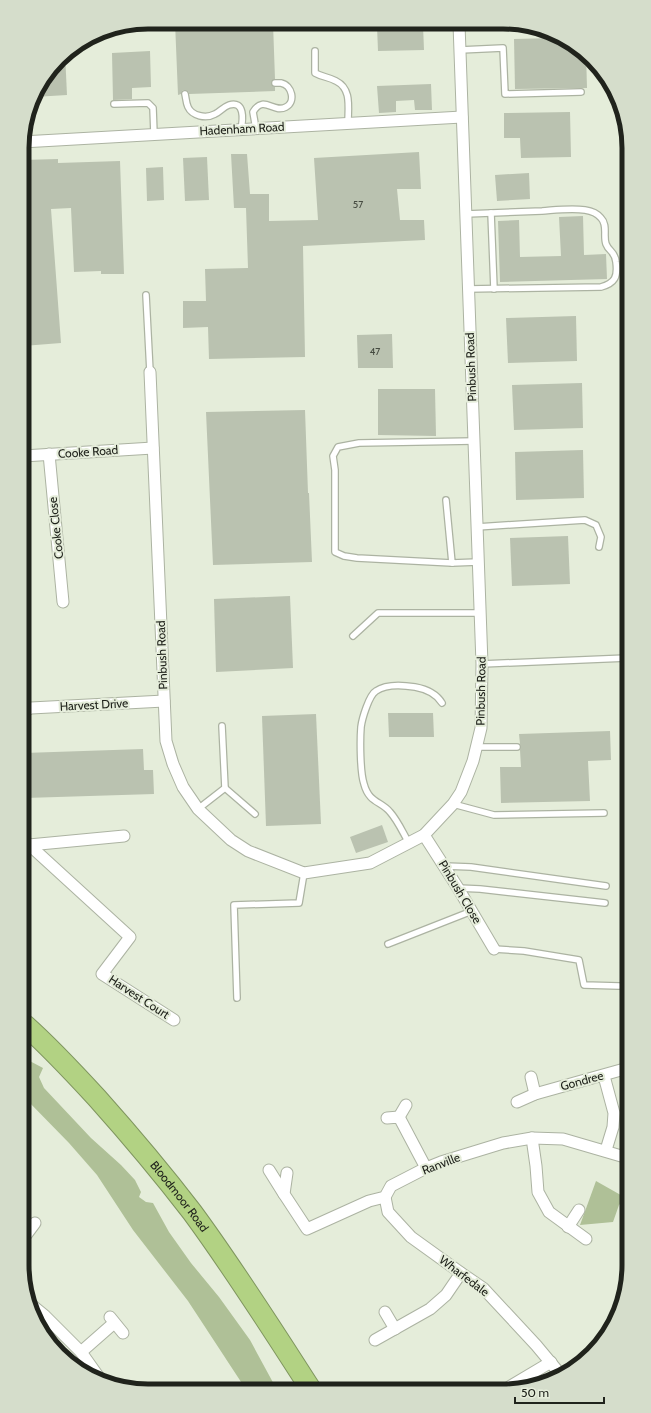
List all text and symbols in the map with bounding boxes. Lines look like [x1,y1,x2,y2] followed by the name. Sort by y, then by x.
[199,119,285,138] street label: Hadenham Road
[353,198,363,211] house number: 57
[462,332,479,402] street label: Pinbush Road
[370,345,380,358] house number: 47
[57,442,119,461] street label: Cooke Road
[45,496,66,560] street label: Cooke Close
[153,620,170,690] street label: Pinbush Road
[472,656,489,726] street label: Pinbush Road
[59,695,129,714] street label: Harvest Drive
[436,857,485,926] street label: Pinbush Close
[106,971,173,1022] street label: Harvest Court
[559,1068,605,1093] street label: Gondree
[420,1149,462,1178] street label: Ranville
[147,1158,212,1235] street label: Bloodmoor Road
[436,1252,492,1299] street label: Wharfedale
[515,1379,604,1405] scale bar
[521,1385,549,1400] text: 50 m

